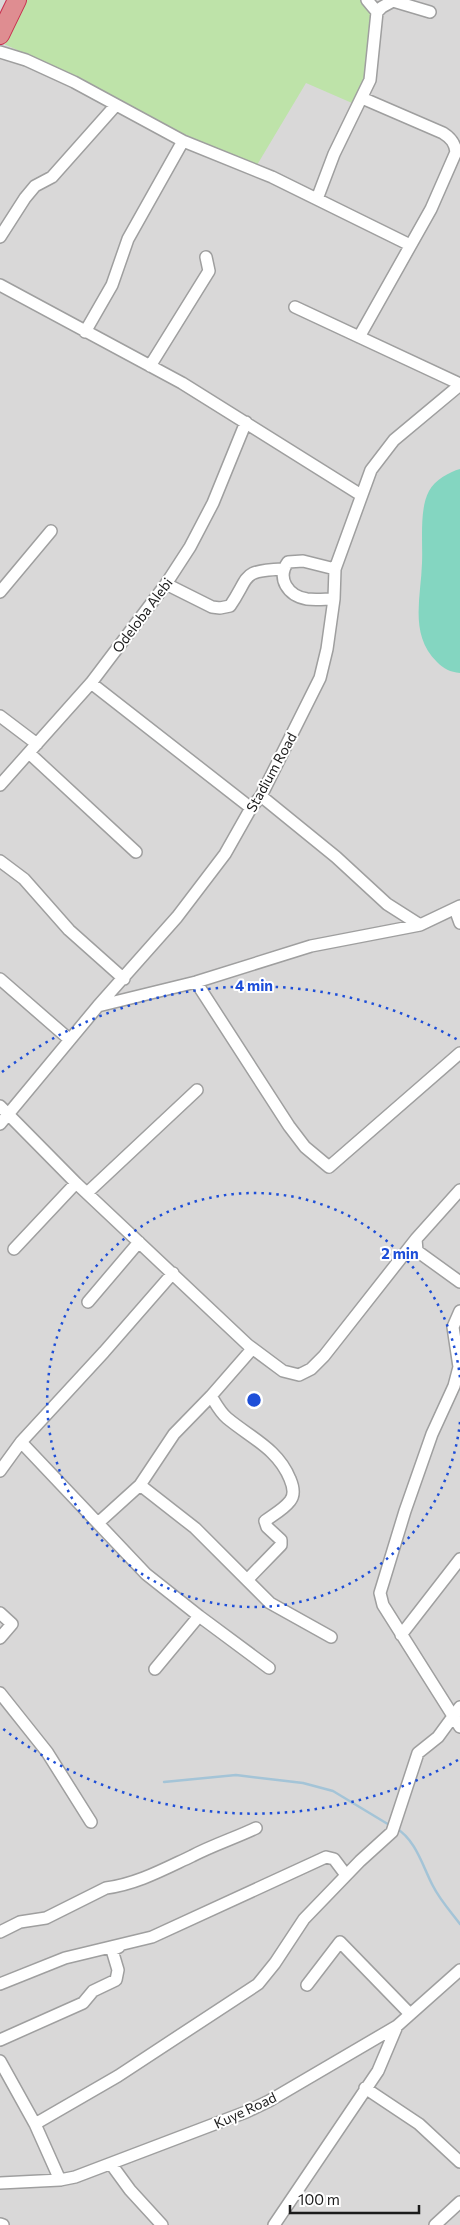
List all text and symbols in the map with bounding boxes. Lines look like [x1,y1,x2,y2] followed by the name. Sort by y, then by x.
[108,574,176,656] street label: Odeloba Alebi
[242,729,300,815] street label: Stadium Road
[235,976,273,994] text: 4 min
[381,1244,419,1262] text: 2 min
[245,1391,263,1409] centre of rings
[211,2088,279,2132] street label: Kuye Road
[290,2182,419,2214] scale bar
[298,2190,340,2208] text: 100 m

